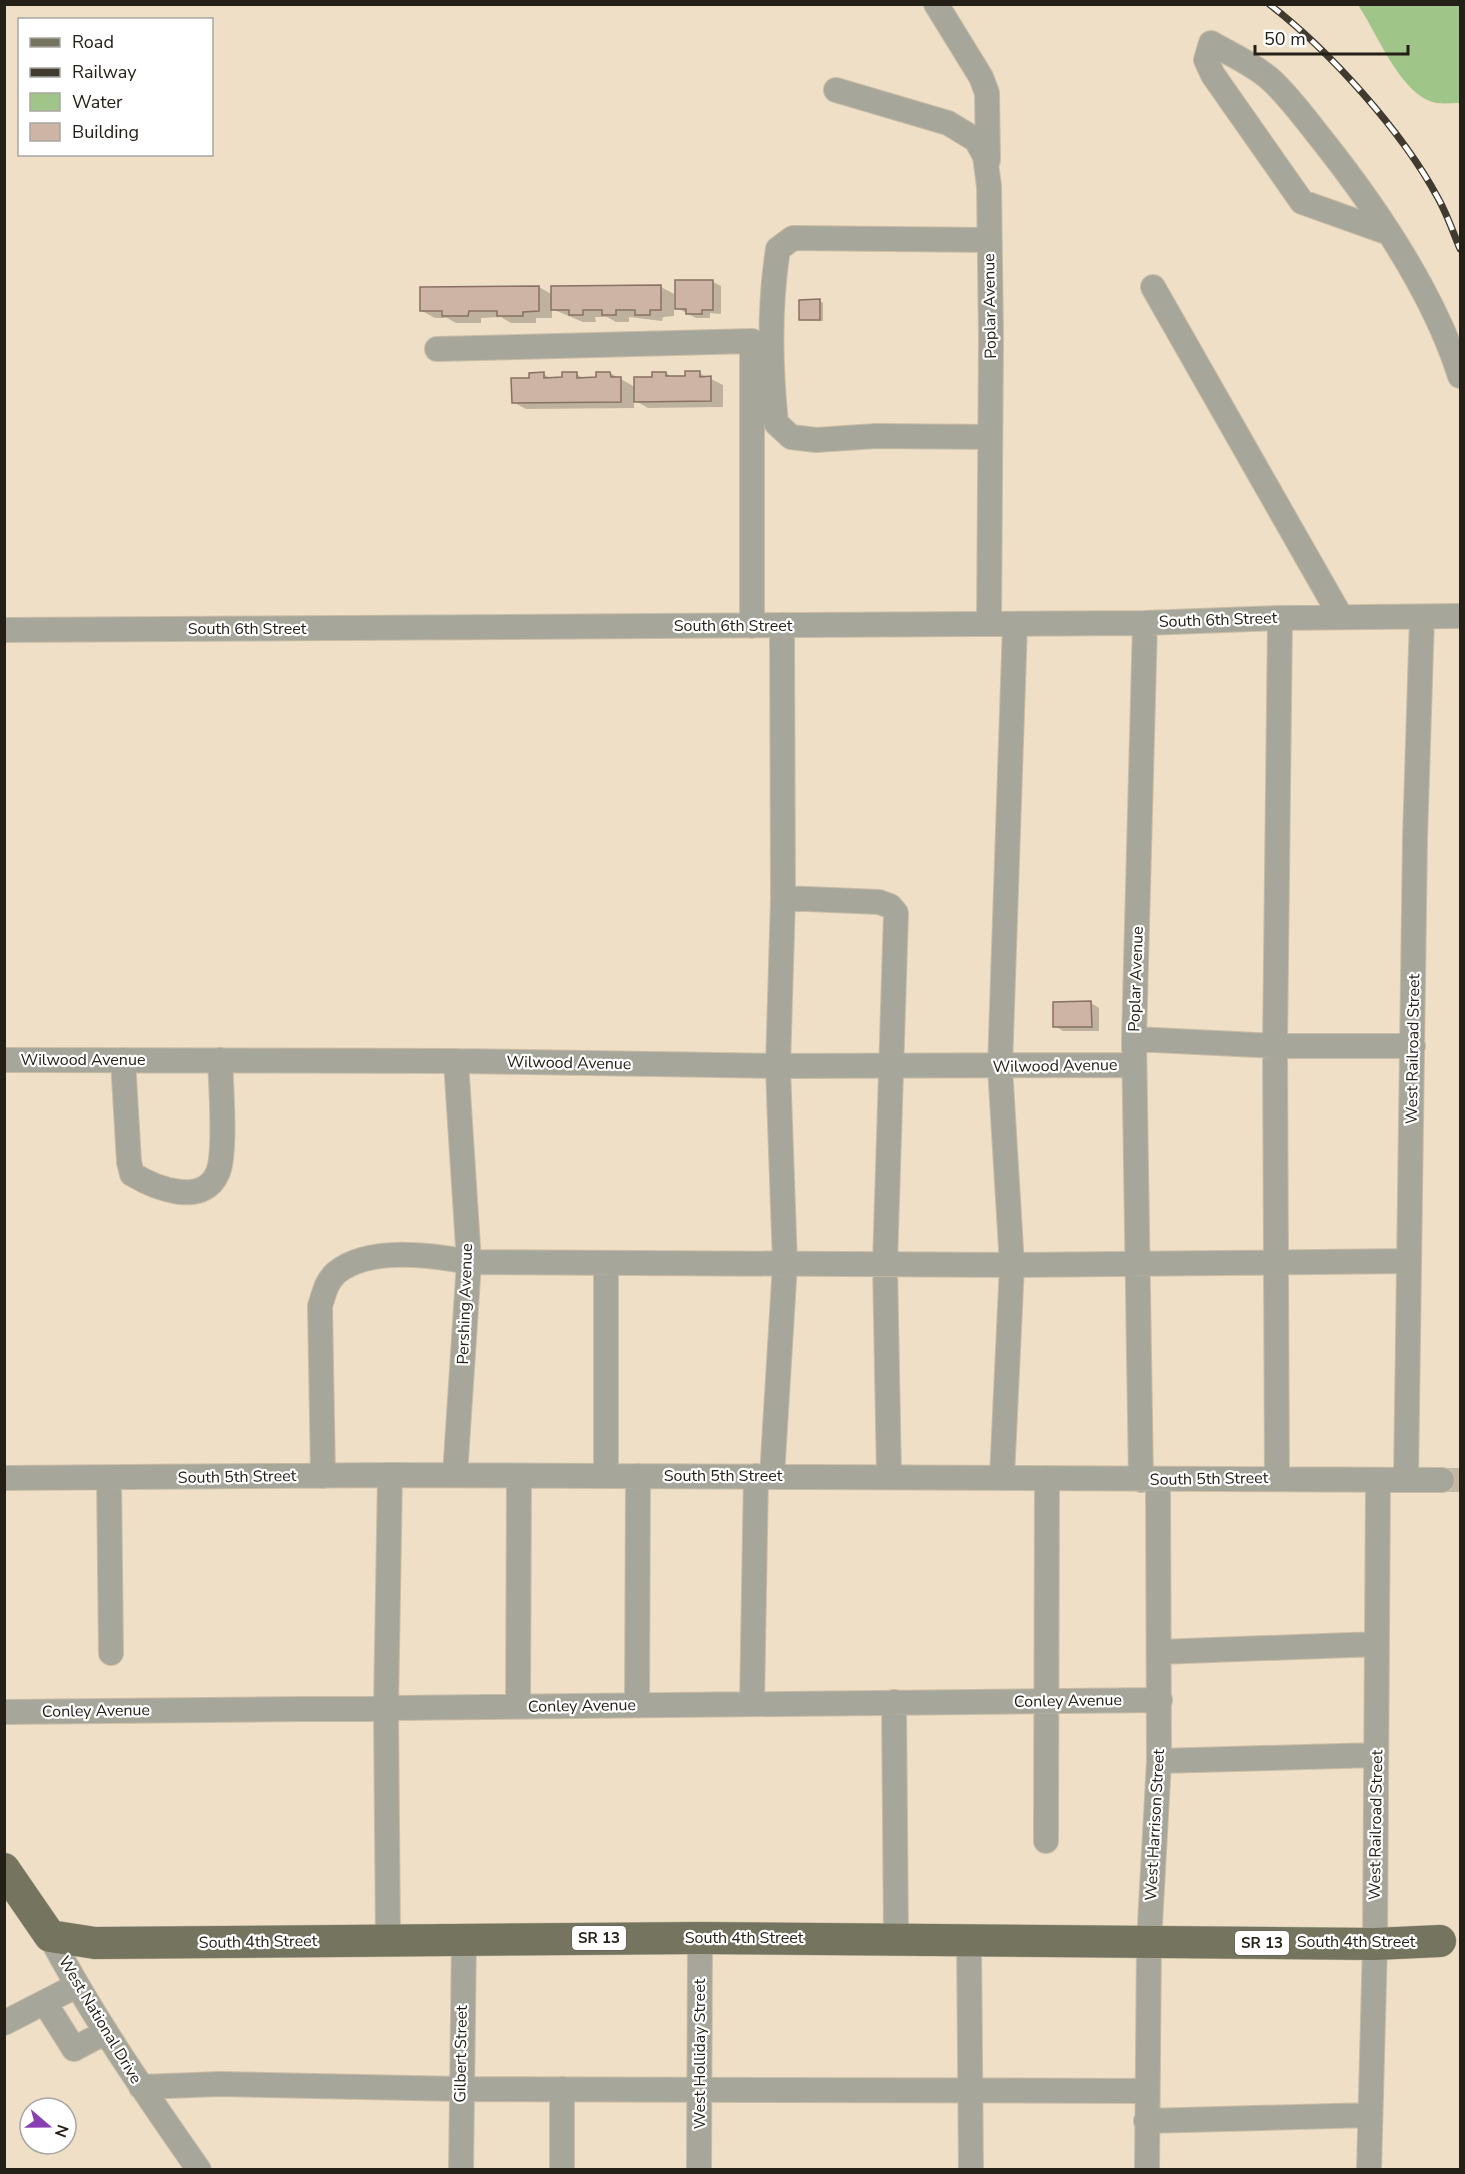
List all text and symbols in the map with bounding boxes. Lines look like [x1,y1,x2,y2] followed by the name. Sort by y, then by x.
[18,18,213,156] legend
[1255,18,1408,56] scale bar
[1264,27,1306,51] text: 50 m
[72,30,114,54] text: Road
[72,60,137,84] text: Railway
[72,90,123,114] text: Water
[72,120,139,144] text: Building
[978,253,1002,359] street label: Poplar Avenue
[1158,607,1278,633] street label: South 6th Street
[674,615,793,637] street label: South 6th Street
[188,618,307,640] street label: South 6th Street
[1123,926,1149,1032] street label: Poplar Avenue
[1401,973,1425,1124] street label: West Railroad Street
[21,1049,145,1071] street label: Wilwood Avenue
[506,1051,632,1075] street label: Wilwood Avenue
[992,1054,1118,1078] street label: Wilwood Avenue
[452,1243,478,1365] street label: Pershing Avenue
[178,1465,297,1489] street label: South 5th Street
[664,1465,783,1487] street label: South 5th Street
[1150,1467,1269,1491] street label: South 5th Street
[1014,1689,1122,1713] street label: Conley Avenue
[528,1694,636,1718] street label: Conley Avenue
[42,1699,150,1723] street label: Conley Avenue
[1140,1748,1170,1901] street label: West Harrison Street
[1364,1749,1388,1900] street label: West Railroad Street
[572,1926,626,1950] road number: SR 13
[685,1927,804,1949] street label: South 4th Street
[199,1930,318,1954] street label: South 4th Street
[1235,1931,1289,1955] road number: SR 13
[1297,1931,1416,1953] street label: South 4th Street
[53,1952,147,2088] street label: West National Drive
[689,1978,711,2129] street label: West Holliday Street
[449,2005,473,2103] street label: Gilbert Street
[18,2096,78,2156] north arrow
[49,2121,74,2140] text: N

